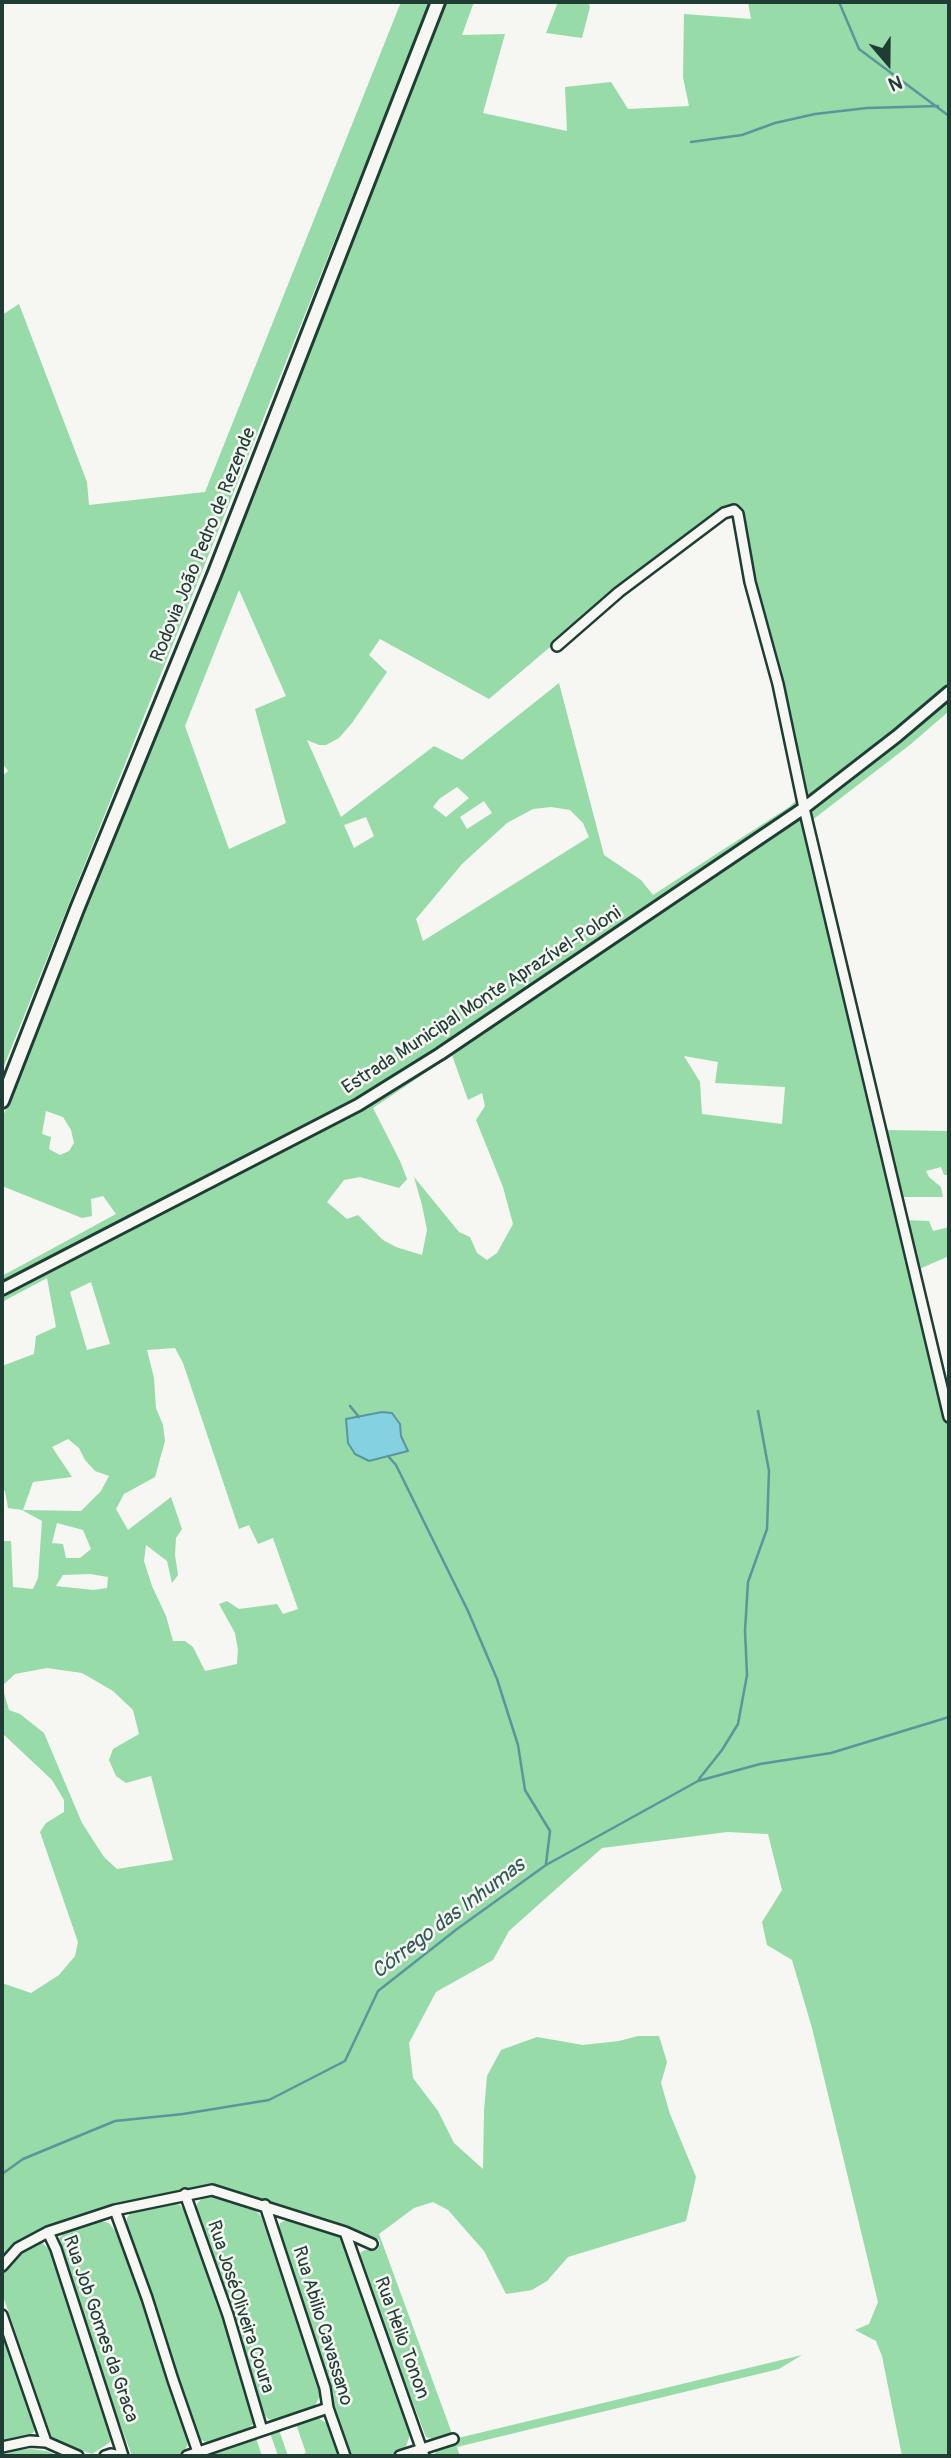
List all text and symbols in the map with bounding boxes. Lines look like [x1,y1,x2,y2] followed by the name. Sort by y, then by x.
[853,28,923,98] north arrow
[885,69,905,96] text: N
[147,425,261,665] street label: Rodovia João Pedro de Rezende
[338,902,626,1100] street label: Estrada Municipal Monte Aprazível-Poloni
[367,1853,531,1985] water label: Córrego das Inhumas
[201,2218,279,2396] street label: Rua JoséOliveira Coura
[57,2232,143,2426] street label: Rua Job Gomes da Graca
[287,2244,357,2408] street label: Rua Abilio Cavassano
[368,2274,434,2402] street label: Rua Helio Tonon

